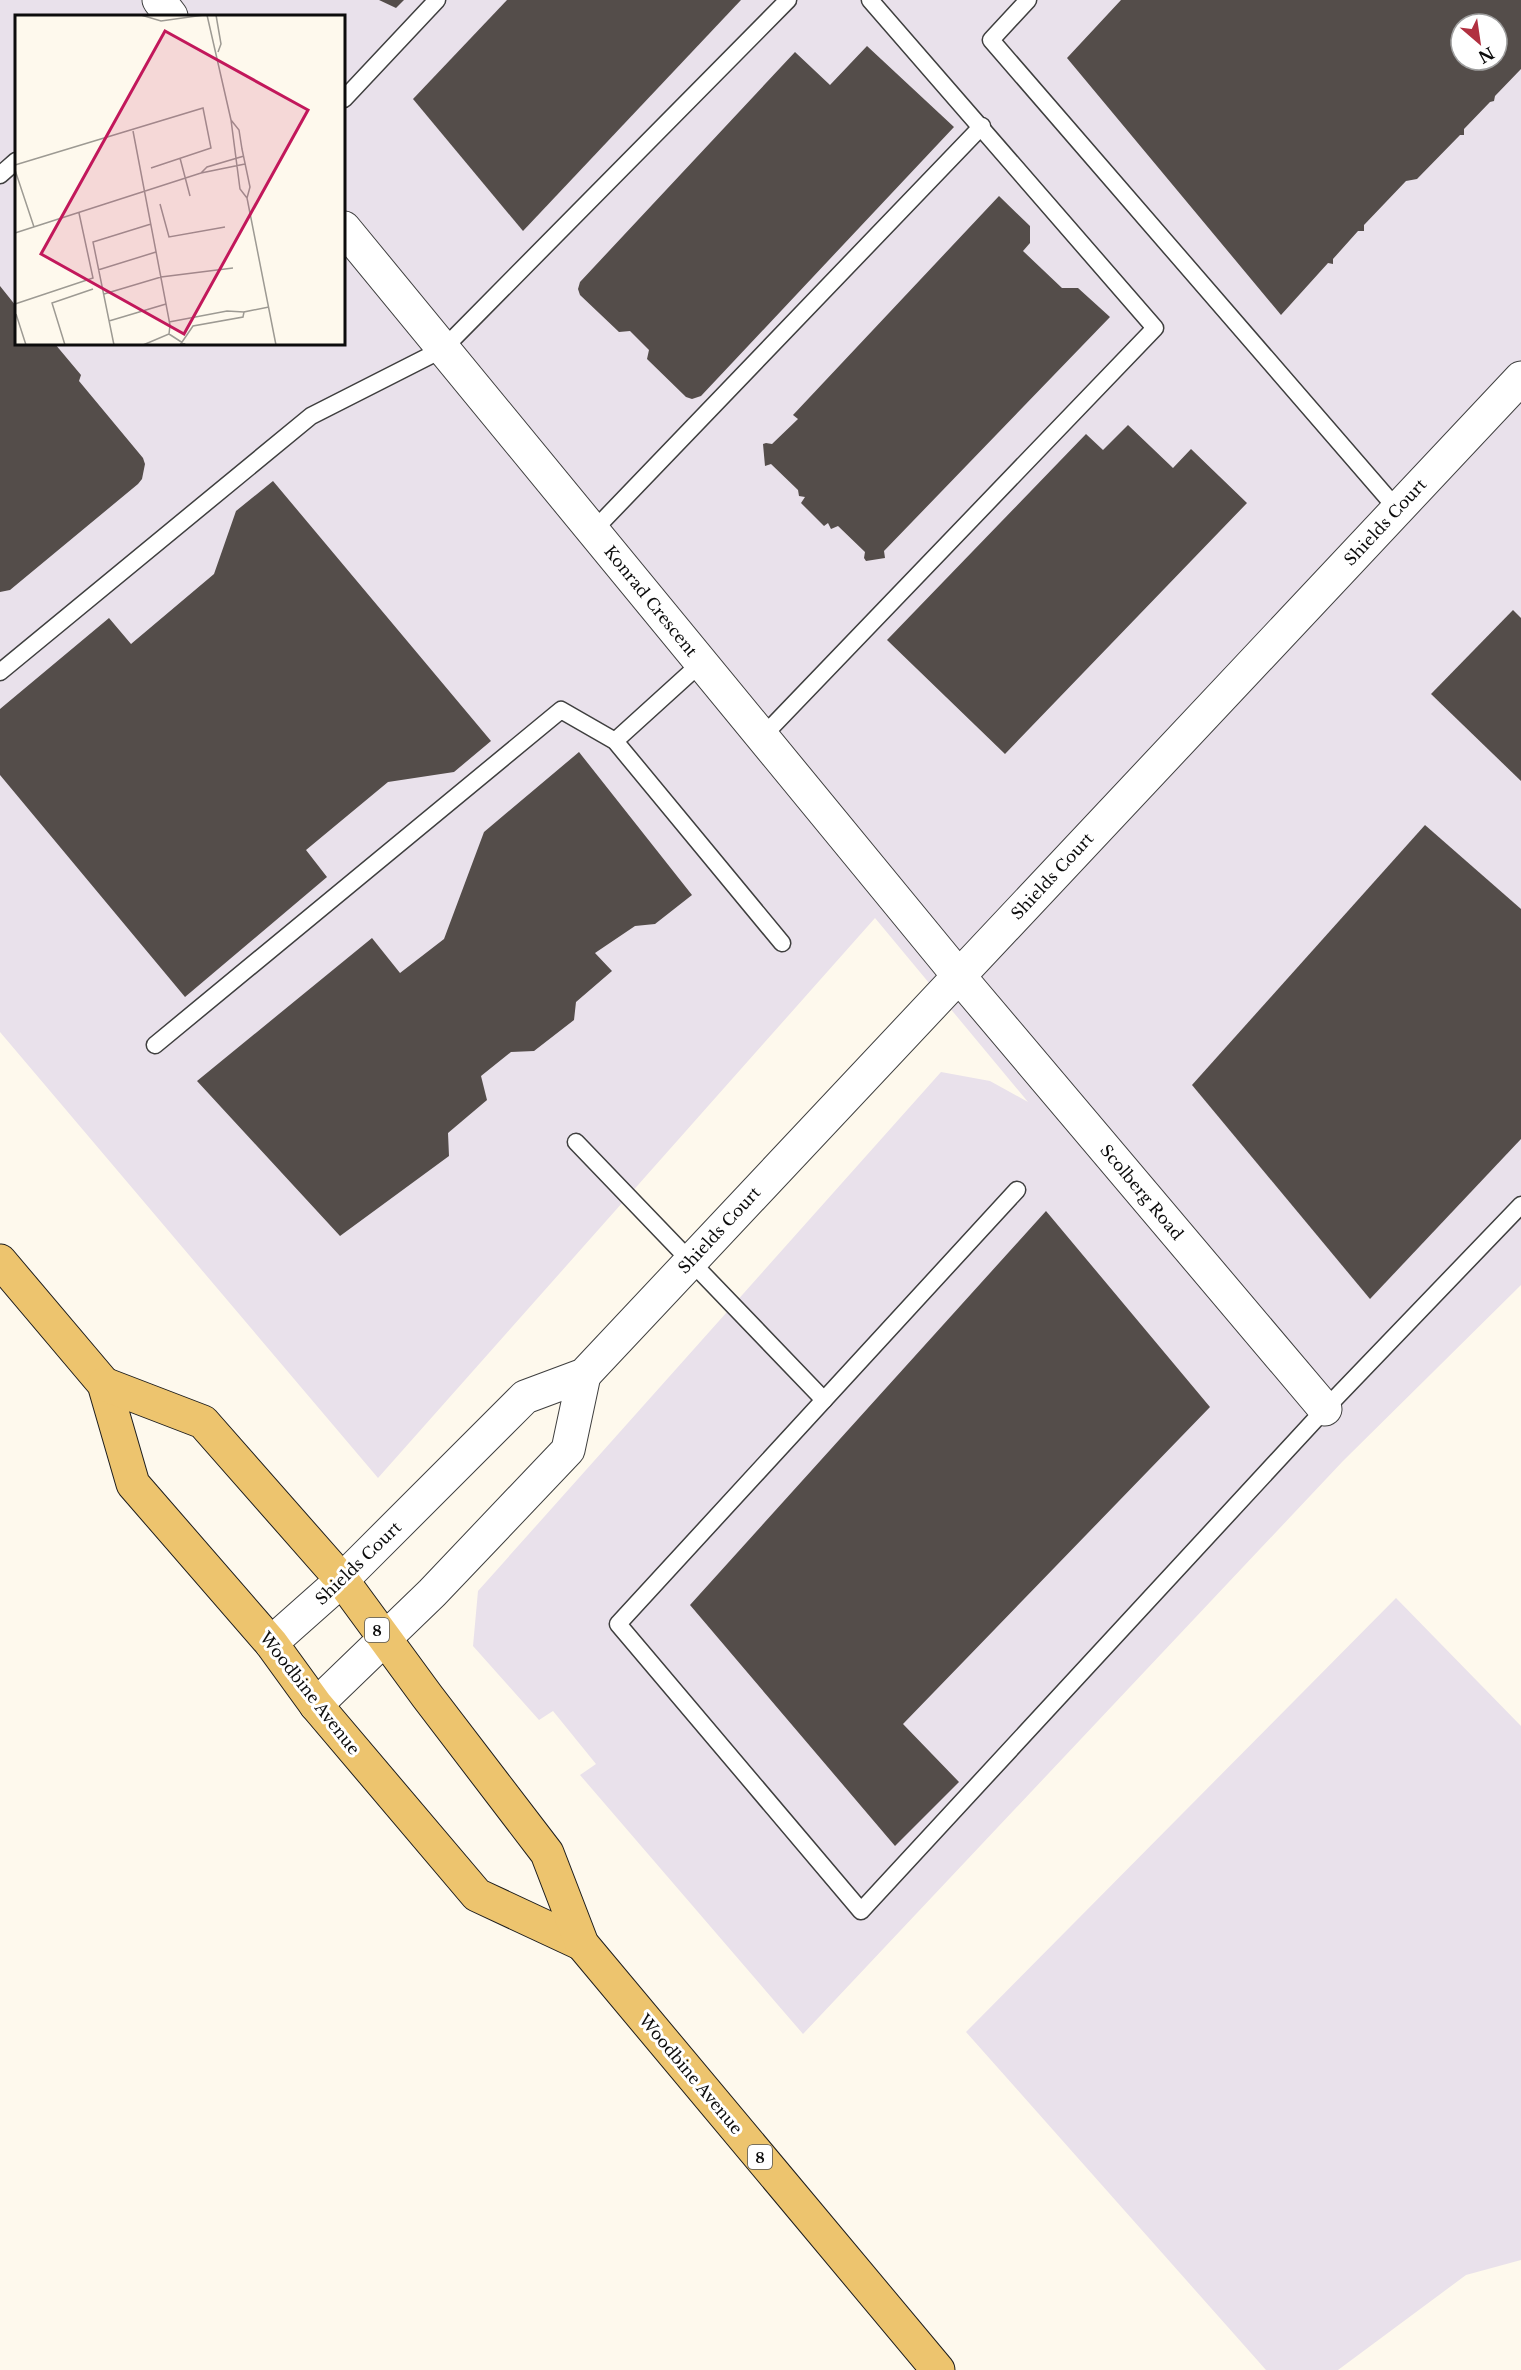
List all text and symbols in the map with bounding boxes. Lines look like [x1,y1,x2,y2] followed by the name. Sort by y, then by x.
[1449,12,1509,72] north arrow
[15,15,345,345] inset map
[1475,43,1498,68] text: N
[1340,474,1430,570] street label: Shields Court
[600,542,702,660] street label: Konrad Crescent
[1007,828,1097,924] street label: Shields Court
[1096,1140,1188,1244] street label: Scolberg Road
[674,1182,764,1278] street label: Shields Court
[311,1517,405,1609] street label: Shields Court
[365,1618,389,1642] road number: 8
[255,1627,364,1758] street label: Woodbine Avenue
[634,2009,747,2138] street label: Woodbine Avenue
[748,2145,772,2169] road number: 8

